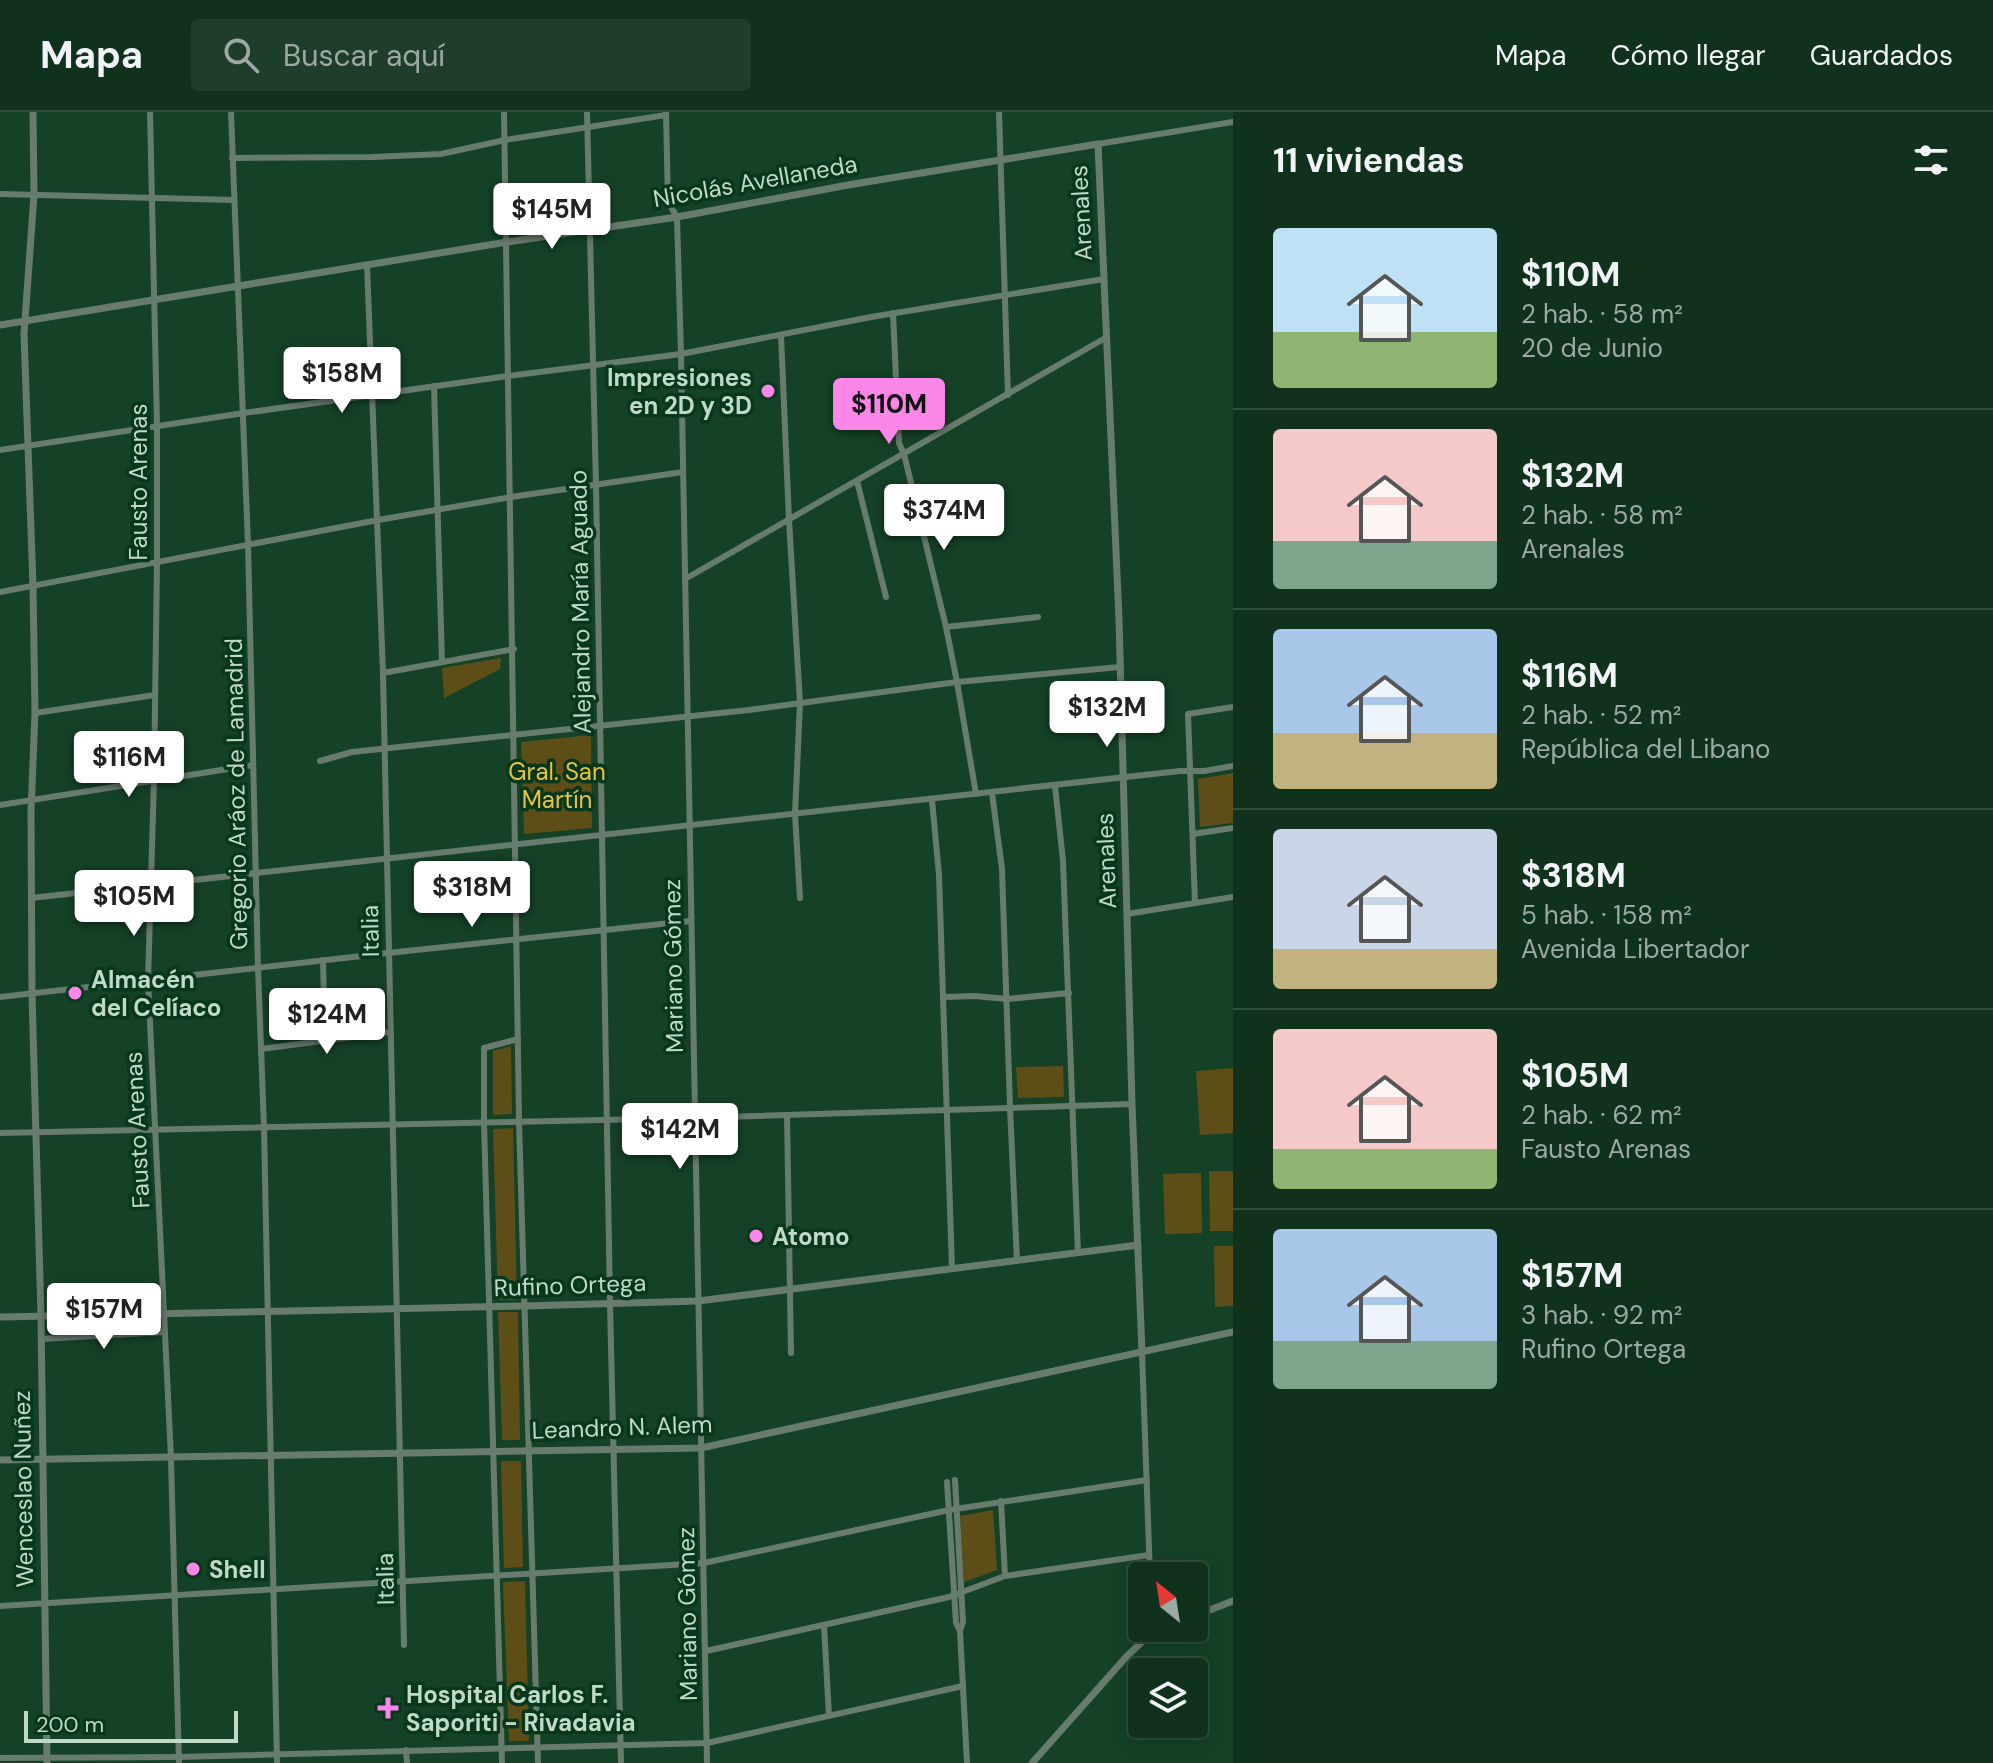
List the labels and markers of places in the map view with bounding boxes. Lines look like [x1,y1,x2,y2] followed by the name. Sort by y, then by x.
[496,183,608,251] pin: $145M
[286,347,398,415] pin: $158M
[607,362,752,421] place label: Impresiones en 2D y 3D
[833,378,945,446] pin: $110M
[759,382,777,400] marker: Impresiones en 2D y 3D
[888,484,1000,552] pin: $374M
[1051,681,1163,749] pin: $132M
[73,731,185,799] pin: $116M
[416,861,528,929] pin: $318M
[78,870,190,938] pin: $105M
[91,964,221,1023] place label: Almacén del Celíaco
[66,984,84,1002] marker: Almacén del Celíaco
[271,988,383,1056] pin: $124M
[624,1103,736,1171] pin: $142M
[772,1221,850,1252] place label: Atomo
[747,1227,765,1245] marker: Atomo
[48,1283,160,1351] pin: $157M
[209,1554,266,1585] place label: Shell
[184,1560,202,1578] marker: Shell
[406,1679,636,1738] place label: Hospital Carlos F. Saporiti - Rivadavia
[377,1697,399,1719] marker: Hospital Carlos F. Saporiti - Rivadavia

